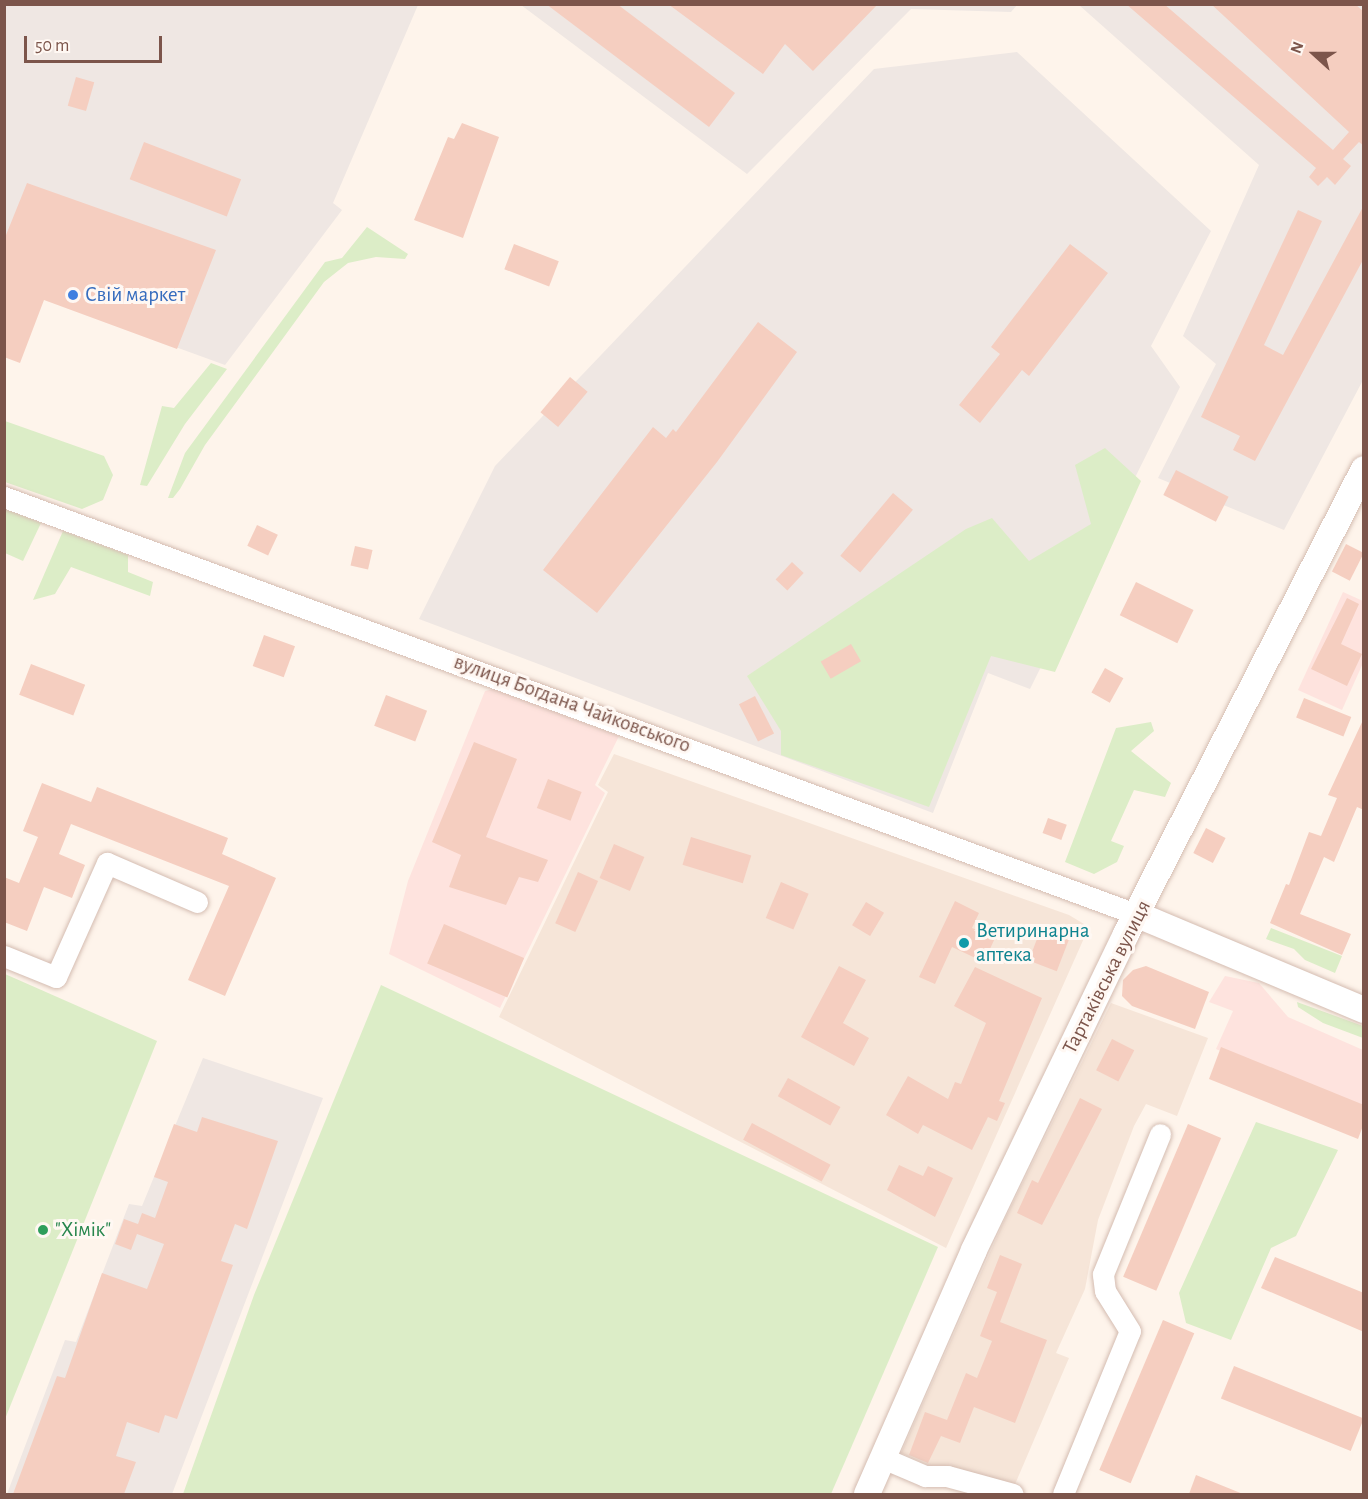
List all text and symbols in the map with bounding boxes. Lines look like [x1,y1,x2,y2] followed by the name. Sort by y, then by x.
[27,24,165,62] scale bar
[1284,24,1344,84] north arrow
[35,37,69,55] text: 50 m
[1288,39,1307,56] text: N
[85,282,185,308] place label: Свiй маркет
[66,288,80,302] marker: Свiй маркет
[450,649,694,759] street label: вулиця Богдана Чайковського
[1057,896,1157,1058] street label: Тартаківська вулиця
[976,918,1089,968] place label: Ветиринарна аптека
[957,936,971,950] marker: Ветиринарна аптека
[55,1217,111,1243] place label: "Хімік"
[36,1223,50,1237] marker: "Хімік"

